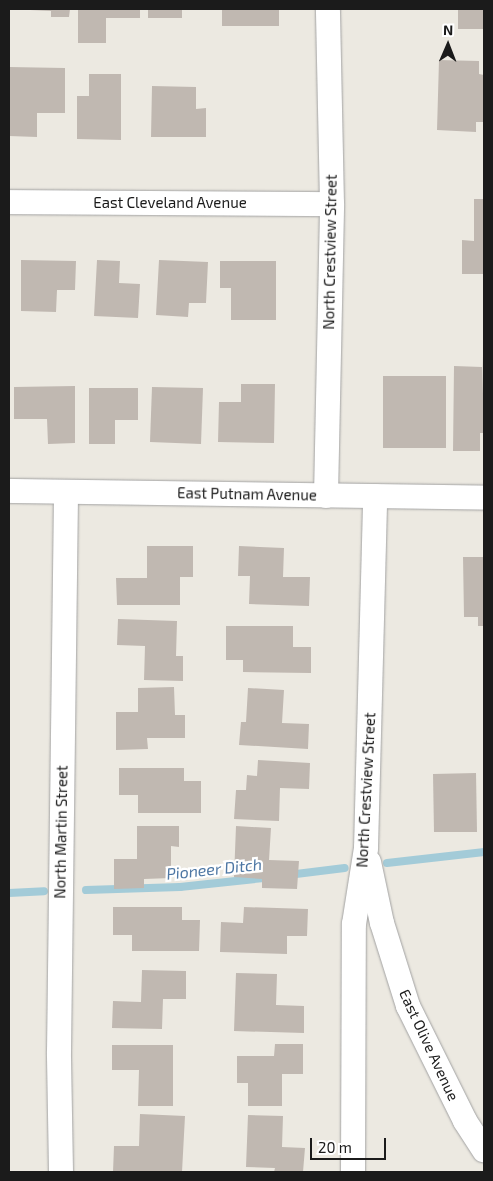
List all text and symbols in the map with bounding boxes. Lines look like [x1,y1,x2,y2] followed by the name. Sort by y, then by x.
[423,20,473,70] north arrow
[443,21,453,38] text: N
[320,174,340,330] street label: North Crestview Street
[93,194,247,212] street label: East Cleveland Avenue
[177,484,317,504] street label: East Putnam Avenue
[353,712,379,868] street label: North Crestview Street
[51,765,71,899] street label: North Martin Street
[165,854,263,884] water label: Pioneer Ditch
[395,986,463,1104] street label: East Olive Avenue
[313,1128,389,1160] scale bar
[318,1138,352,1156] text: 20 m

